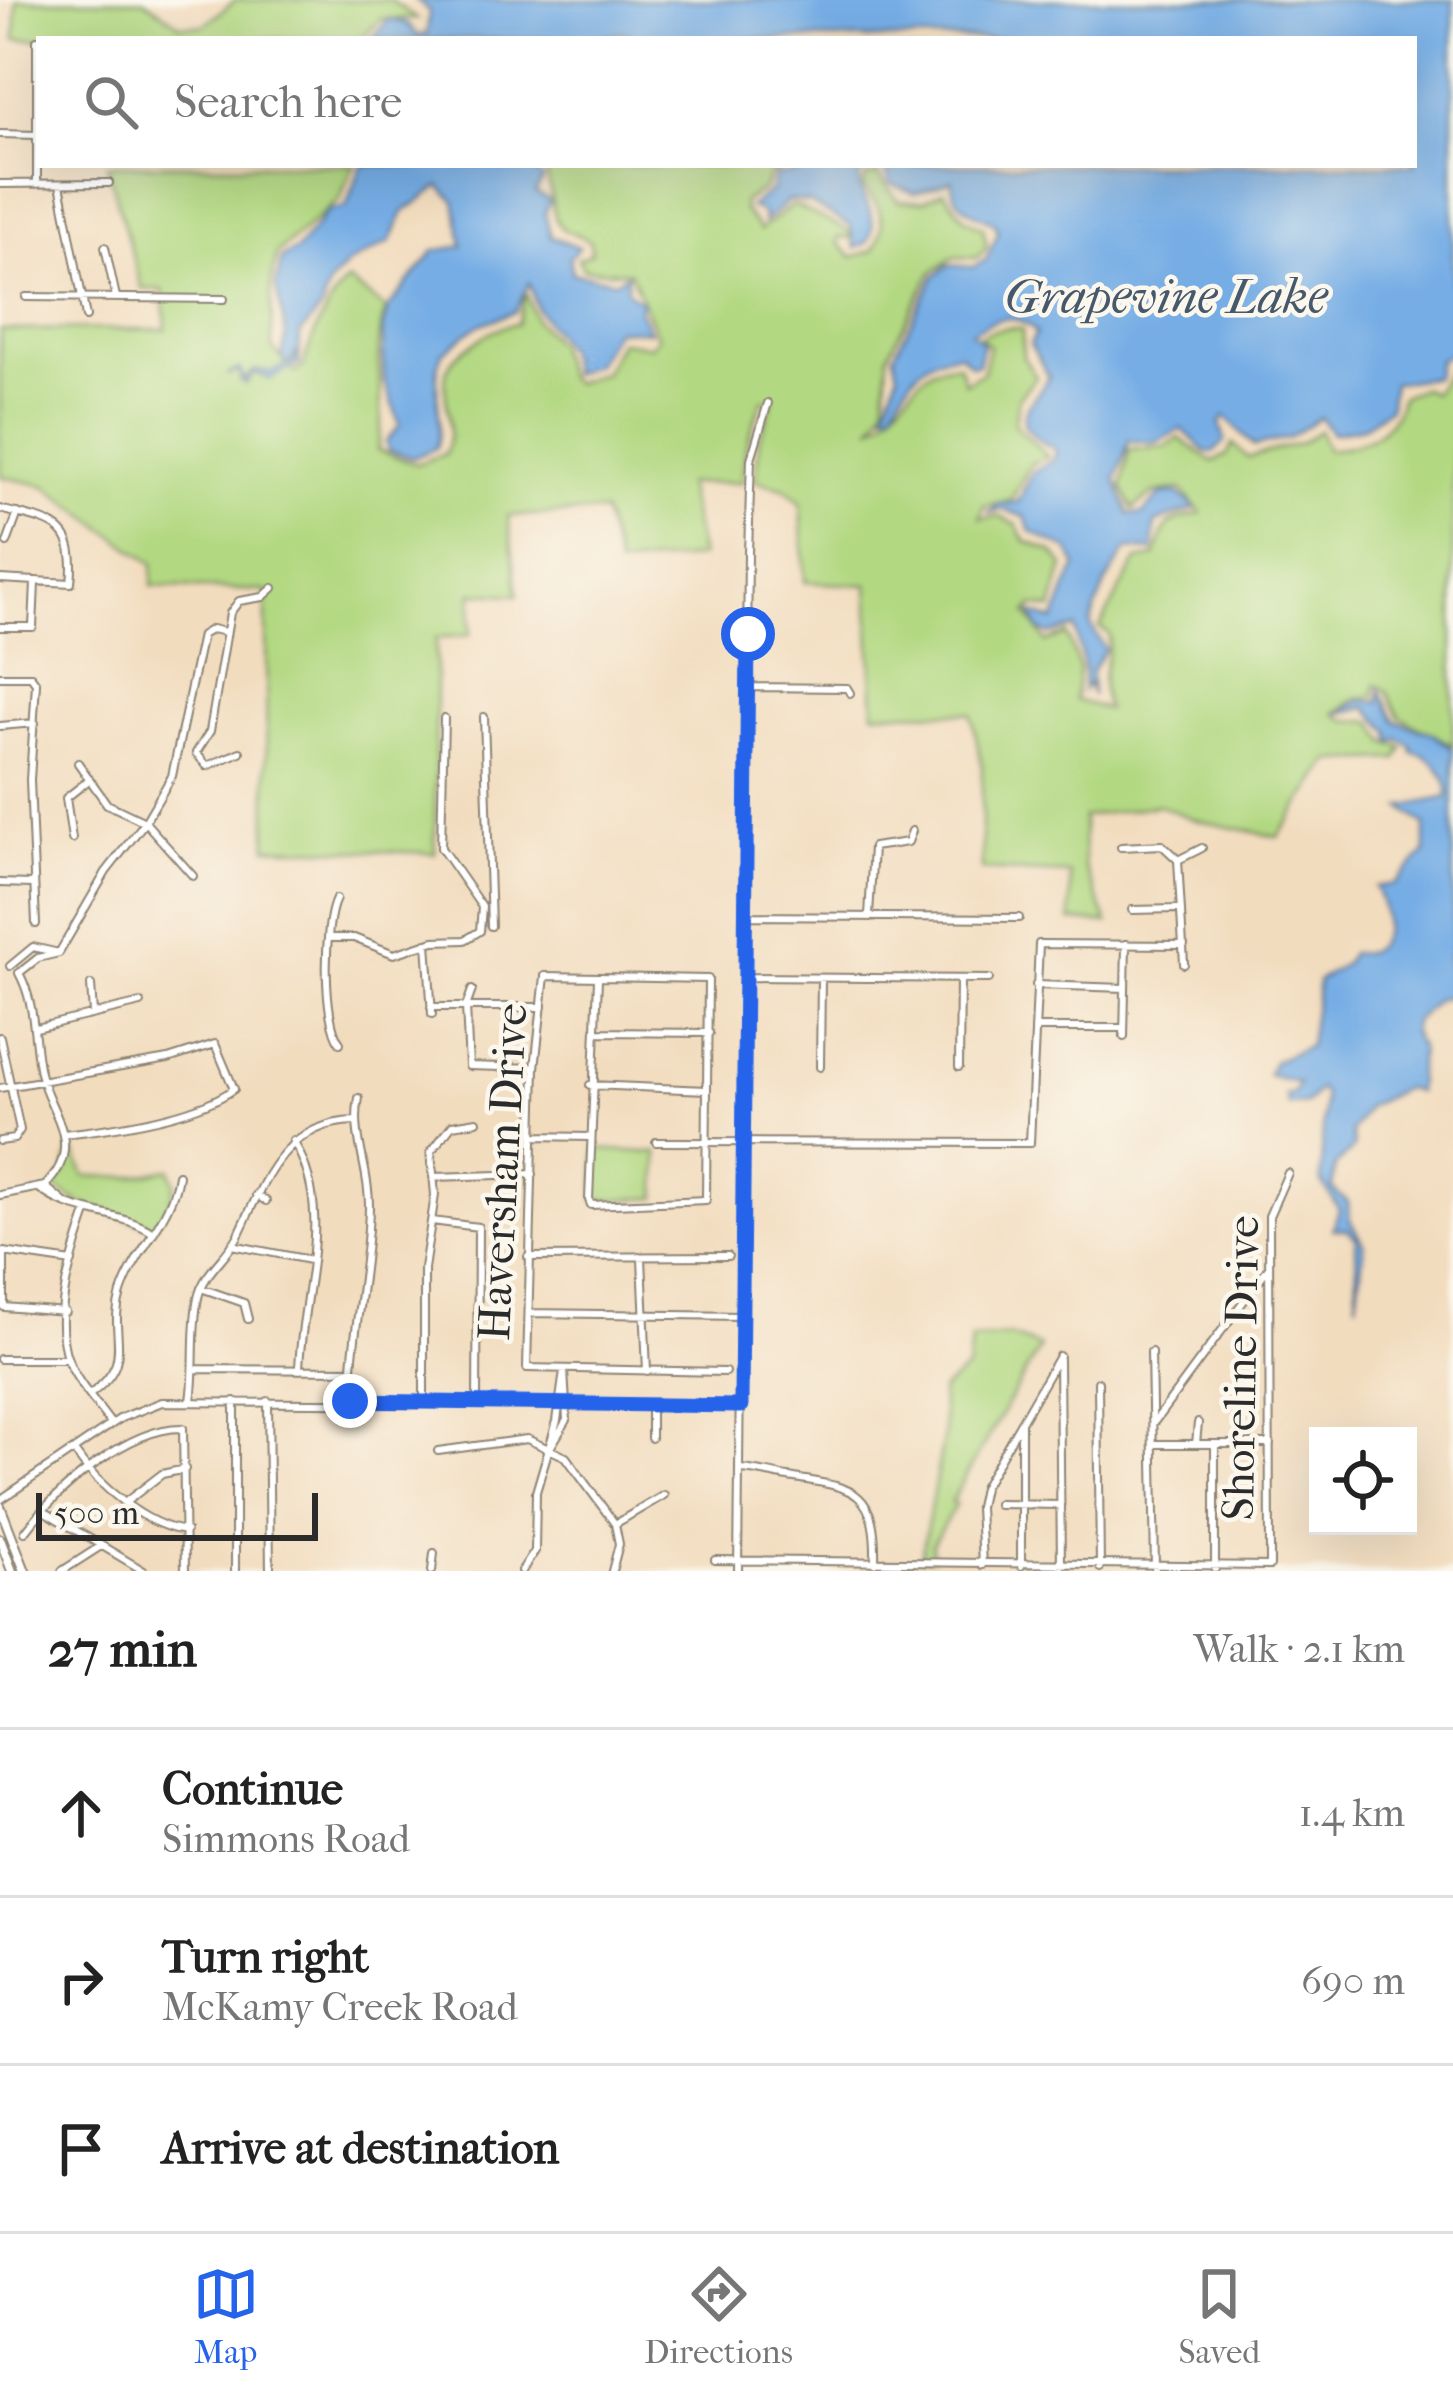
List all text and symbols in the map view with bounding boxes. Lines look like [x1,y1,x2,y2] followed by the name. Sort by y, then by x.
[36,36,1417,168] search box
[78,69,144,135] icon: search
[174,76,402,129] text: Search here
[1005,269,1329,325] water label: Grapevine Lake
[721,607,775,661] route start
[468,1002,538,1342] street label: Haversham Drive
[1212,1215,1270,1521] street label: Shoreline Drive
[323,1374,377,1428] route end
[1309,1427,1417,1535] map controls
[1309,1427,1417,1535] button: locate
[36,1487,318,1540] scale bar
[54,1494,139,1533] text: 500 m
[48,1619,197,1679] text: 27 min
[1194,1626,1405,1672] text: Walk · 2.1 km
[162,1763,343,1816] text: Continue
[48,1780,114,1846] icon: ahead
[1299,1790,1405,1836] text: 1.4 km
[162,1816,410,1862] text: Simmons Road
[162,1931,369,1984] text: Turn right
[48,1948,114,2014] icon: right
[1301,1958,1405,2004] text: 690 m
[162,1984,518,2030] text: McKamy Creek Road
[48,2116,114,2182] icon: arrive
[162,2122,559,2175] text: Arrive at destination
[193,2261,259,2372] tab: Map
[644,2261,793,2372] tab: Directions
[1178,2261,1260,2372] tab: Saved

